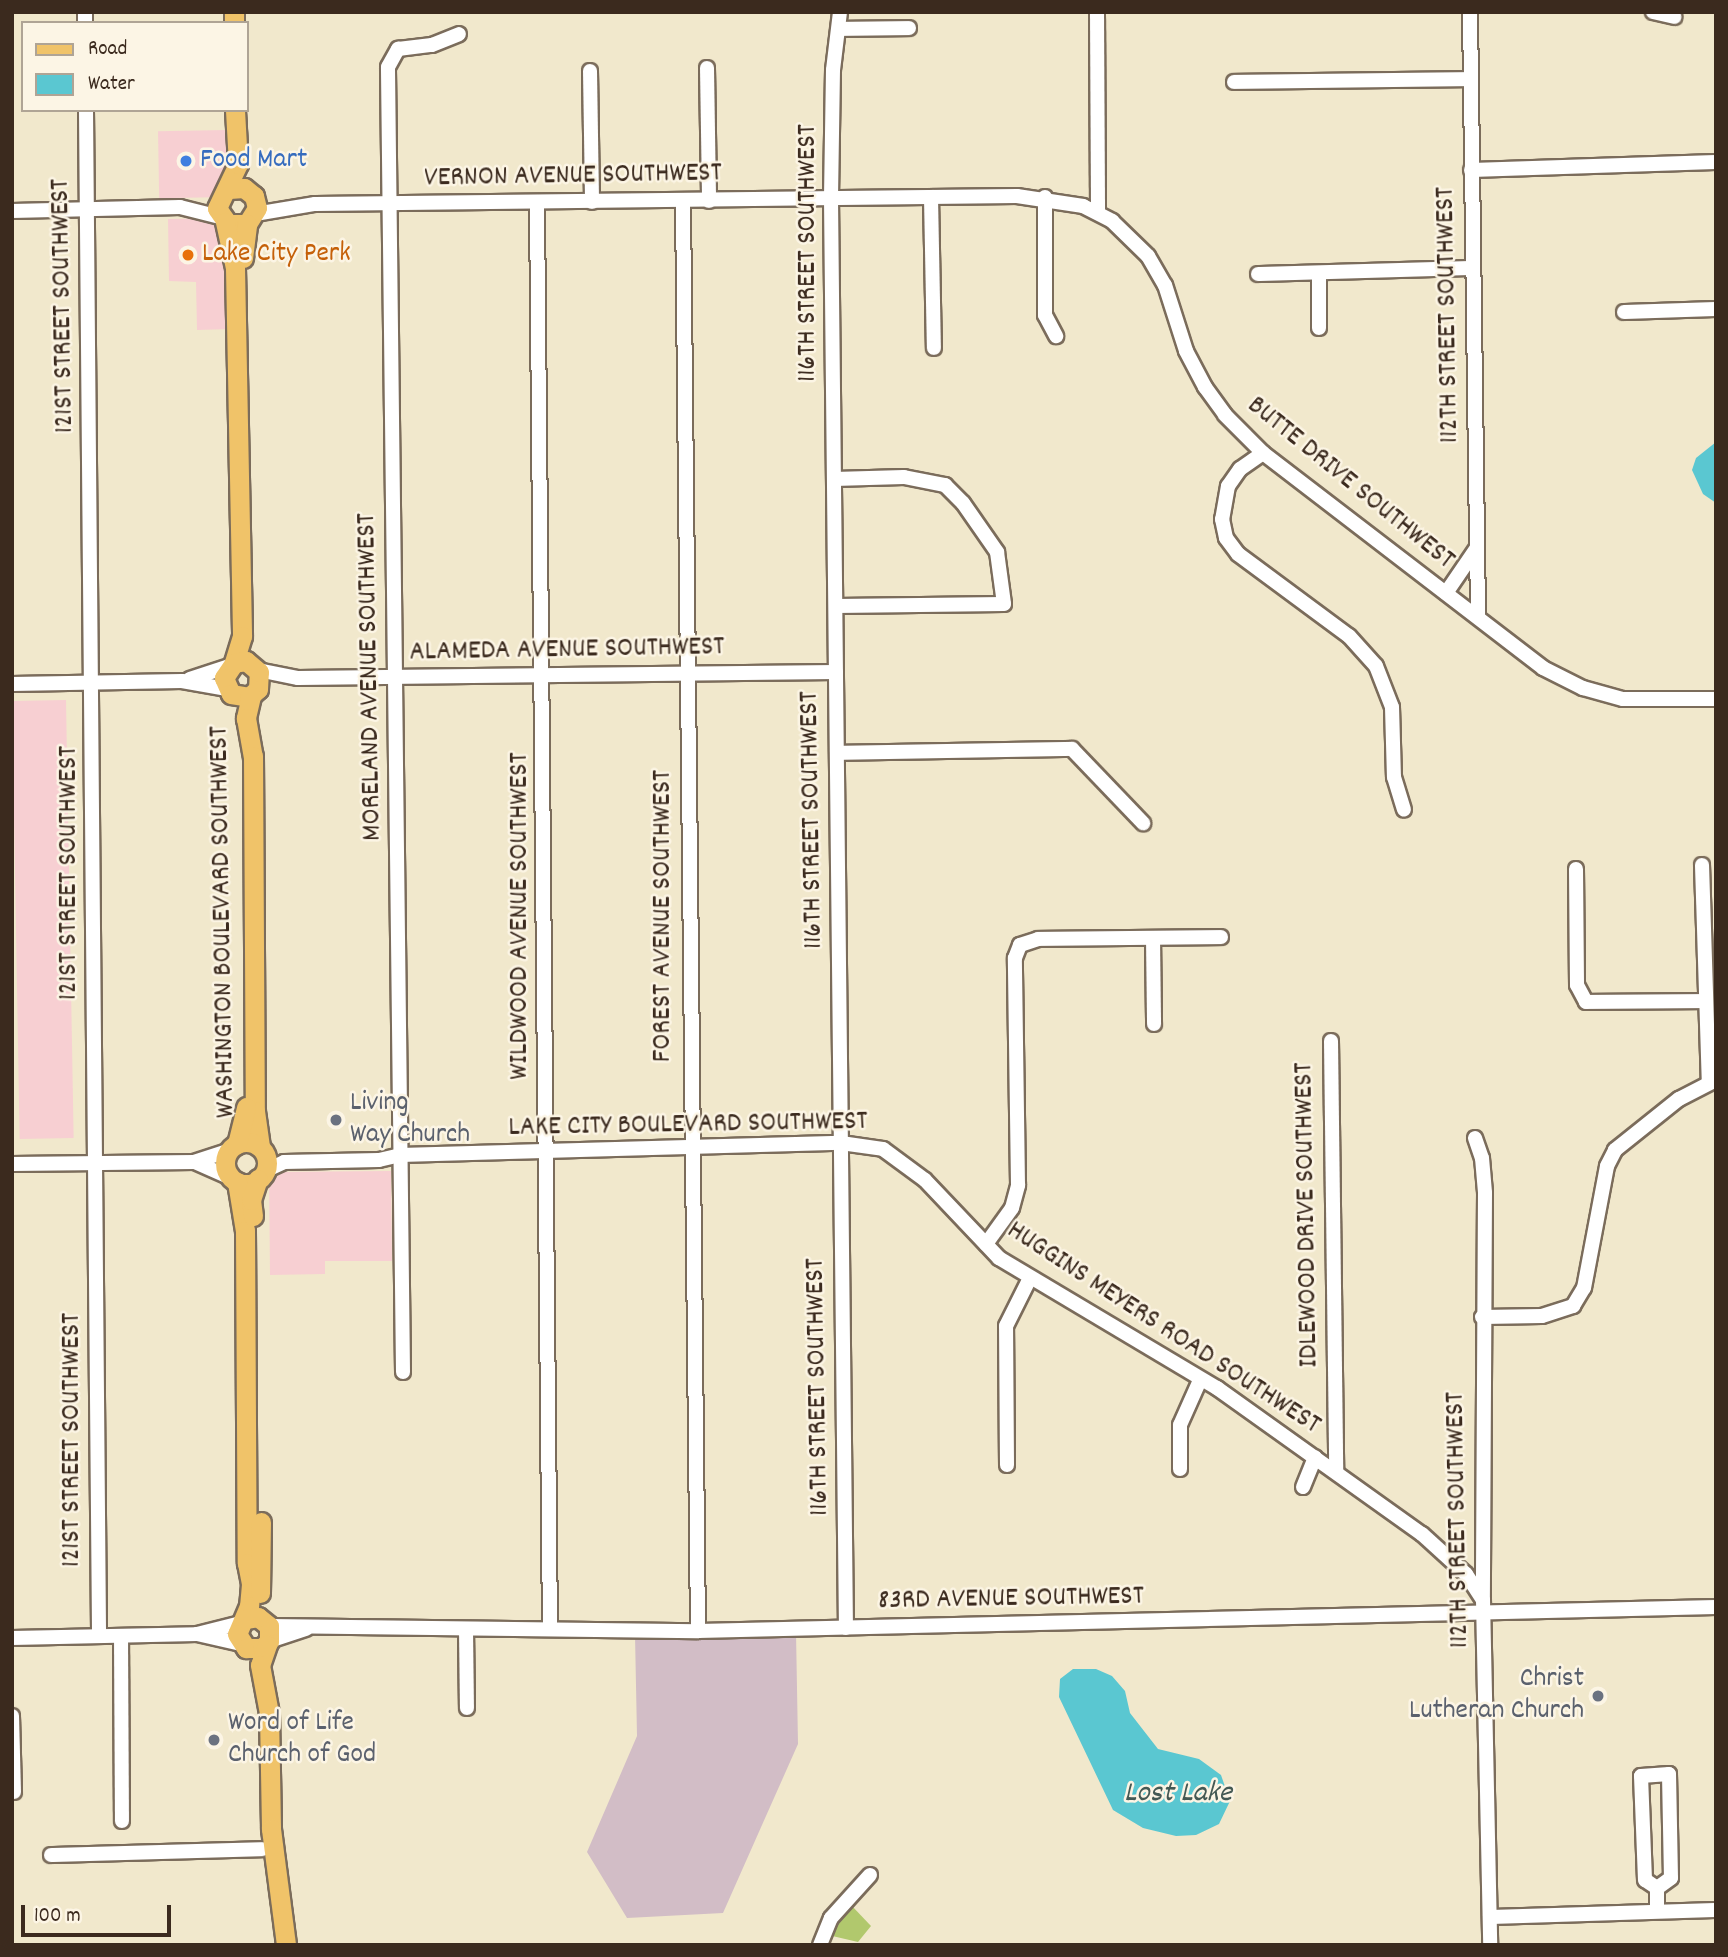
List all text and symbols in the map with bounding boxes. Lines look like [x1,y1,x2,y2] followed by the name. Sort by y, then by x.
[21,21,248,112] legend
[88,35,127,65] text: Road
[88,70,135,100] text: Water
[792,124,826,382] street label: 116TH STREET SOUTHWEST
[200,144,307,178] place label: Food Mart
[178,153,194,169] marker: Food Mart
[424,158,722,196] street label: VERNON AVENUE SOUTHWEST
[45,178,83,434] street label: 121ST STREET SOUTHWEST
[1430,187,1468,443] street label: 112TH STREET SOUTHWEST
[202,238,351,272] place label: Lake City Perk
[180,247,196,263] marker: Lake City Perk
[1239,390,1461,578] street label: BUTTE DRIVE SOUTHWEST
[351,513,391,841] street label: MORELAND AVENUE SOUTHWEST
[409,631,725,671] street label: ALAMEDA AVENUE SOUTHWEST
[794,691,832,949] street label: 116TH STREET SOUTHWEST
[204,726,244,1118] street label: WASHINGTON BOULEVARD SOUTHWEST
[53,746,87,1000] street label: 121ST STREET SOUTHWEST
[504,752,538,1080] street label: WILDWOOD AVENUE SOUTHWEST
[647,770,681,1062] street label: FOREST AVENUE SOUTHWEST
[1289,1062,1327,1368] street label: IDLEWOOD DRIVE SOUTHWEST
[350,1087,470,1153] place label: Living Way Church
[508,1106,868,1146] street label: LAKE CITY BOULEVARD SOUTHWEST
[328,1112,344,1128] marker: Living Way Church
[1000,1215,1326,1443] street label: HUGGINS MEYERS ROAD SOUTHWEST
[800,1258,838,1516] street label: 116TH STREET SOUTHWEST
[56,1313,90,1567] street label: 121ST STREET SOUTHWEST
[1440,1392,1478,1648] street label: 112TH STREET SOUTHWEST
[878,1581,1144,1619] street label: 83RD AVENUE SOUTHWEST
[1409,1663,1584,1729] place label: Christ Lutheran Church
[1590,1688,1606,1704] marker: Christ Lutheran Church
[228,1707,376,1773] place label: Word of Life Church of God
[206,1732,222,1748] marker: Word of Life Church of God
[1124,1777,1232,1813] water label: Lost Lake
[24,1890,175,1934] scale bar
[34,1902,81,1932] text: 100 m

